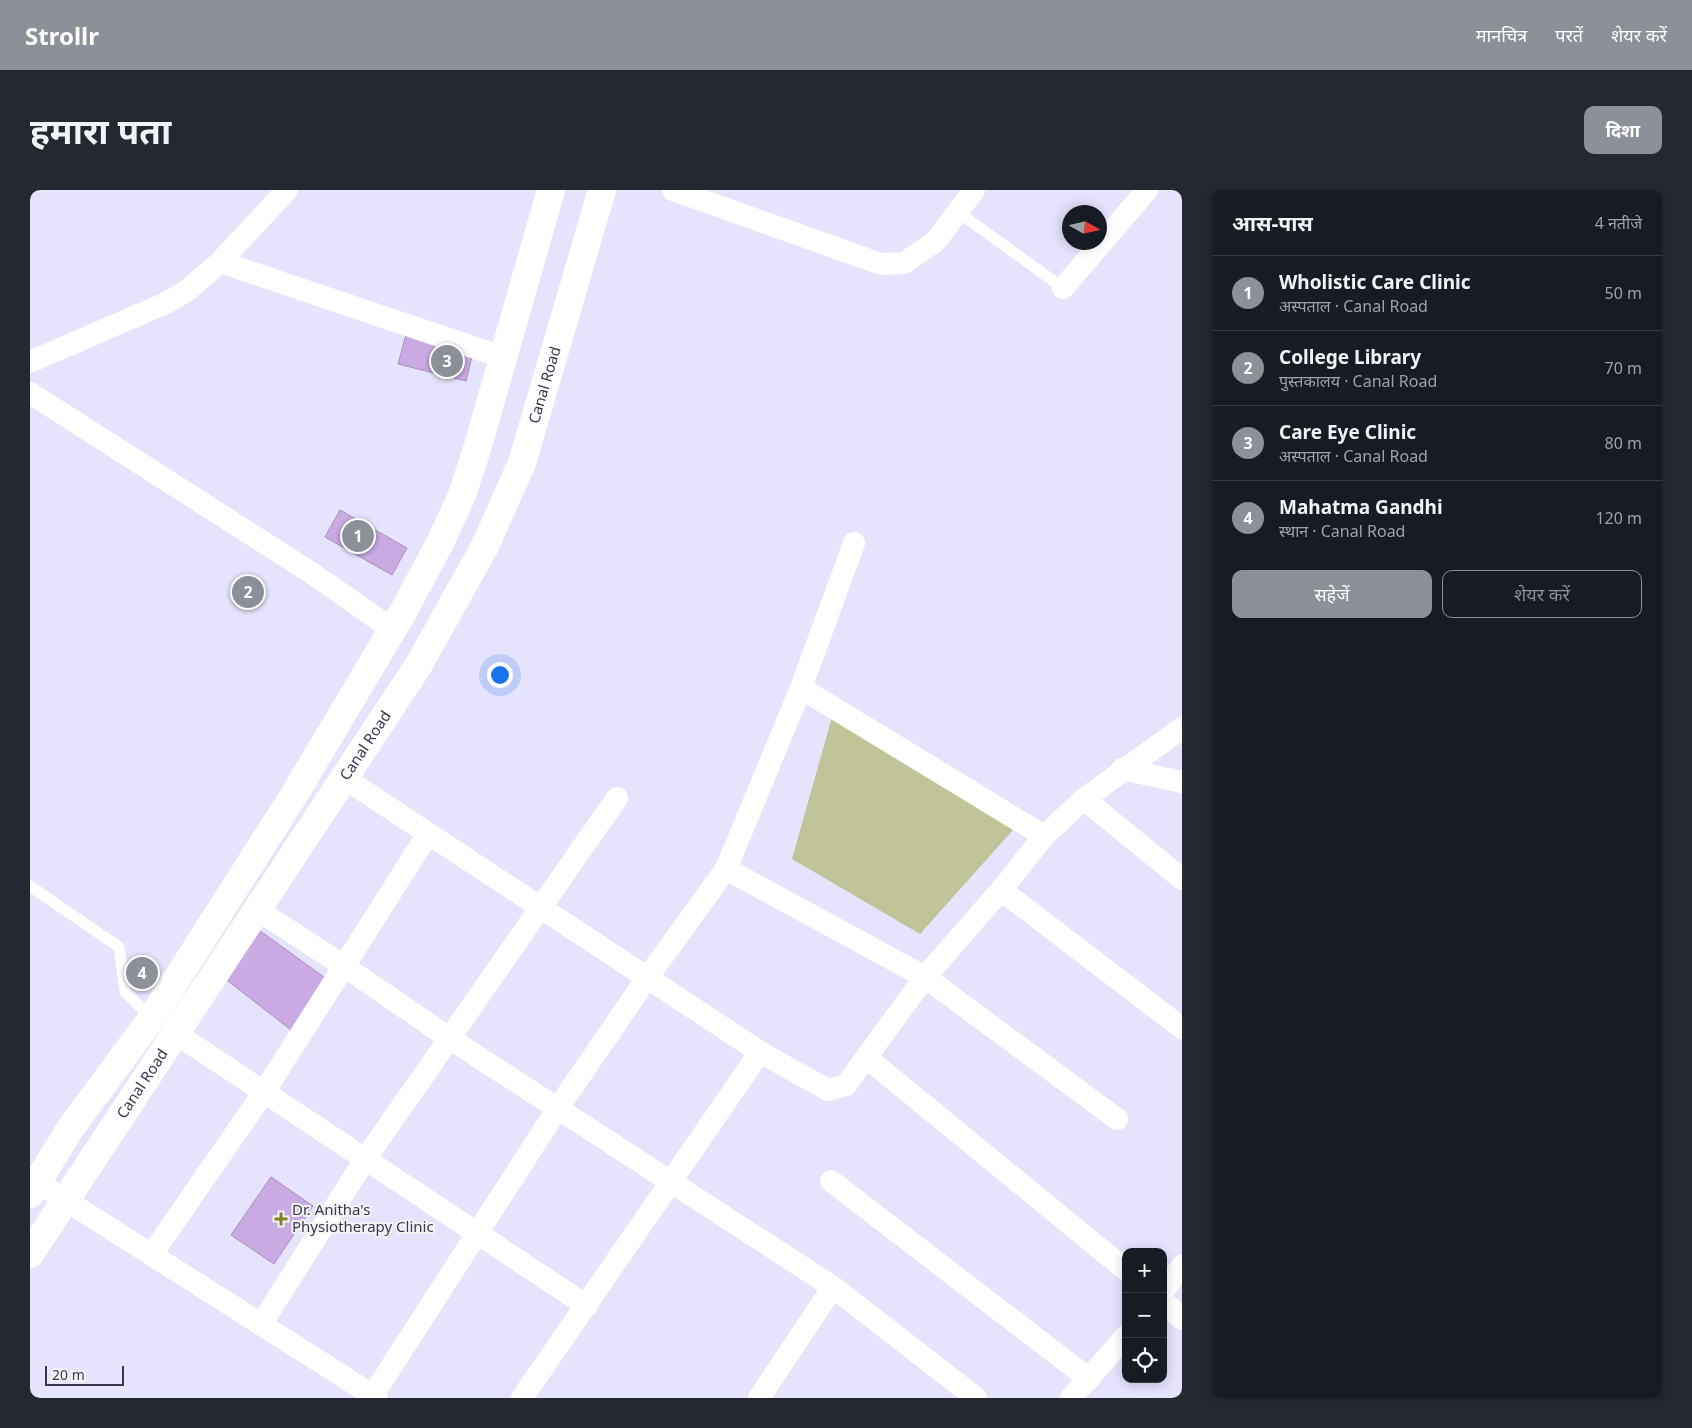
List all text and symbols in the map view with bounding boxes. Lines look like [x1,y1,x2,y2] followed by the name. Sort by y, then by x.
[25,19,99,52] text: Strollr
[1476,23,1527,47] text: मानचित्र
[1555,23,1583,47] text: परतें
[1611,23,1667,47] text: शेयर करें
[1584,106,1662,154] button: दिशा
[30,107,171,154] text: हमारा पता
[1062,205,1107,250] north arrow
[1232,209,1313,237] text: आस-पास
[1595,212,1642,234] text: 4 नतीजे
[1279,269,1471,295] text: Wholistic Care Clinic
[1243,282,1253,304] text: 1
[1605,282,1642,304] text: 50 m
[1279,295,1428,317] text: अस्पताल · Canal Road
[431,342,463,380] pin: 3
[523,344,565,426] street label: Canal Road
[1279,344,1421,370] text: College Library
[1243,357,1253,379] text: 2
[1605,357,1642,379] text: 70 m
[1279,370,1437,392] text: पुस्तकालय · Canal Road
[1279,419,1416,445] text: Care Eye Clinic
[1243,432,1253,454] text: 3
[1605,432,1642,454] text: 80 m
[1279,445,1428,467] text: अस्पताल · Canal Road
[1279,494,1443,520] text: Mahatma Gandhi
[1243,507,1253,529] text: 4
[1595,507,1642,529] text: 120 m
[342,517,374,555] pin: 1
[1279,520,1405,542] text: स्थान · Canal Road
[1232,570,1432,618] button: सहेजें
[1442,570,1642,618] button: शेयर करें
[232,573,264,611] pin: 2
[487,662,513,688] your location
[334,706,395,784] street label: Canal Road
[126,954,158,992] pin: 4
[111,1045,172,1122] street label: Canal Road
[292,1199,434,1236] place label: Dr. Anitha's Physiotherapy Clinic
[274,1212,288,1226] marker: Dr. Anitha's Physiotherapy Clinic
[1122,1248,1167,1383] map controls
[1122,1248,1167,1293] button: +
[1122,1293,1167,1338] button: −
[1122,1338,1167,1383] button: locate
[45,1363,124,1386] scale bar
[52,1365,85,1384] text: 20 m

